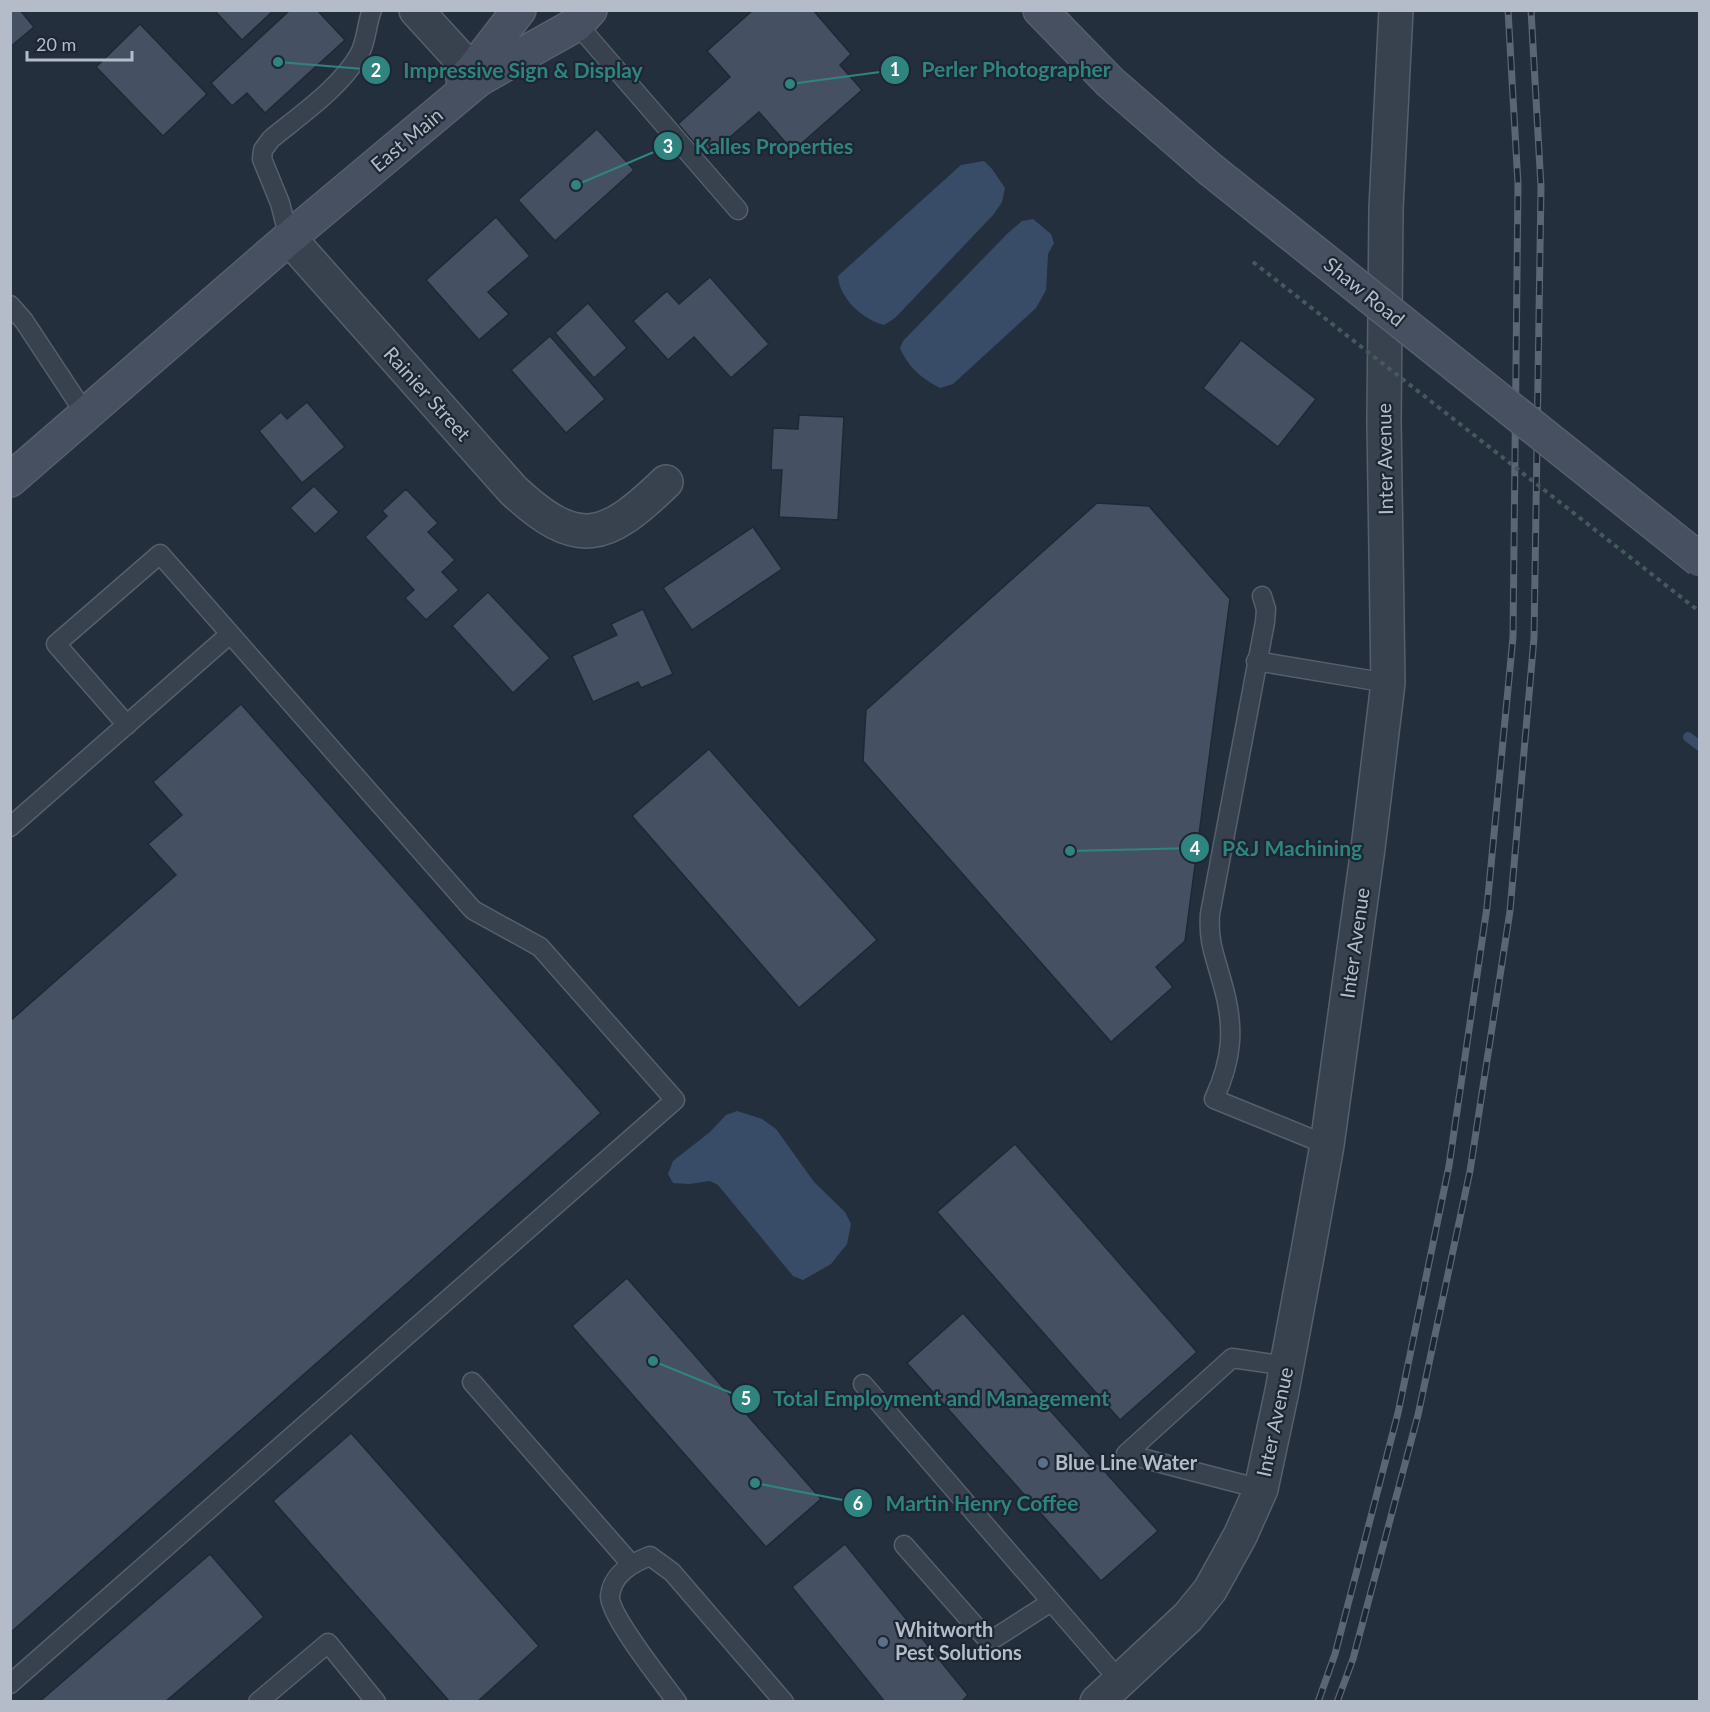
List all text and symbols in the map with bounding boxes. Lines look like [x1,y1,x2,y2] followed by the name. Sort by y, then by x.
[27,24,132,62] scale bar
[36,33,76,55] text: 20 m
[361,51,655,90] callout: Impressive Sign & Display
[880,51,1123,90] callout: Perler Photographer
[921,56,1111,81] text: Perler Photographer
[403,57,644,82] text: Impressive Sign & Display
[890,58,900,80] text: 1
[371,59,381,81] text: 2
[366,102,447,176] street label: East Main
[653,127,866,166] callout: Kalles Properties
[695,133,853,158] text: Kalles Properties
[663,135,673,157] text: 3
[1320,252,1410,331] street label: Shaw Road
[379,341,476,445] street label: Rainier Street
[1371,403,1397,515] street label: Inter Avenue
[1180,829,1374,868] callout: P&J Machining
[1222,835,1362,860] text: P&J Machining
[1190,837,1200,859] text: 4
[1334,886,1374,1000] street label: Inter Avenue
[1251,1365,1297,1479] street label: Inter Avenue
[731,1379,1121,1418] callout: Total Employment and Management
[773,1385,1109,1410] text: Total Employment and Management
[741,1387,751,1409] text: 5
[1055,1450,1198,1474] place label: Blue Line Water
[1036,1456,1050,1470] marker: Blue Line Water
[843,1484,1090,1523] callout: Martin Henry Coffee
[886,1490,1078,1515] text: Martin Henry Coffee
[853,1492,863,1514] text: 6
[895,1617,1022,1664] place label: Whitworth Pest Solutions
[876,1635,890,1649] marker: Whitworth Pest Solutions

